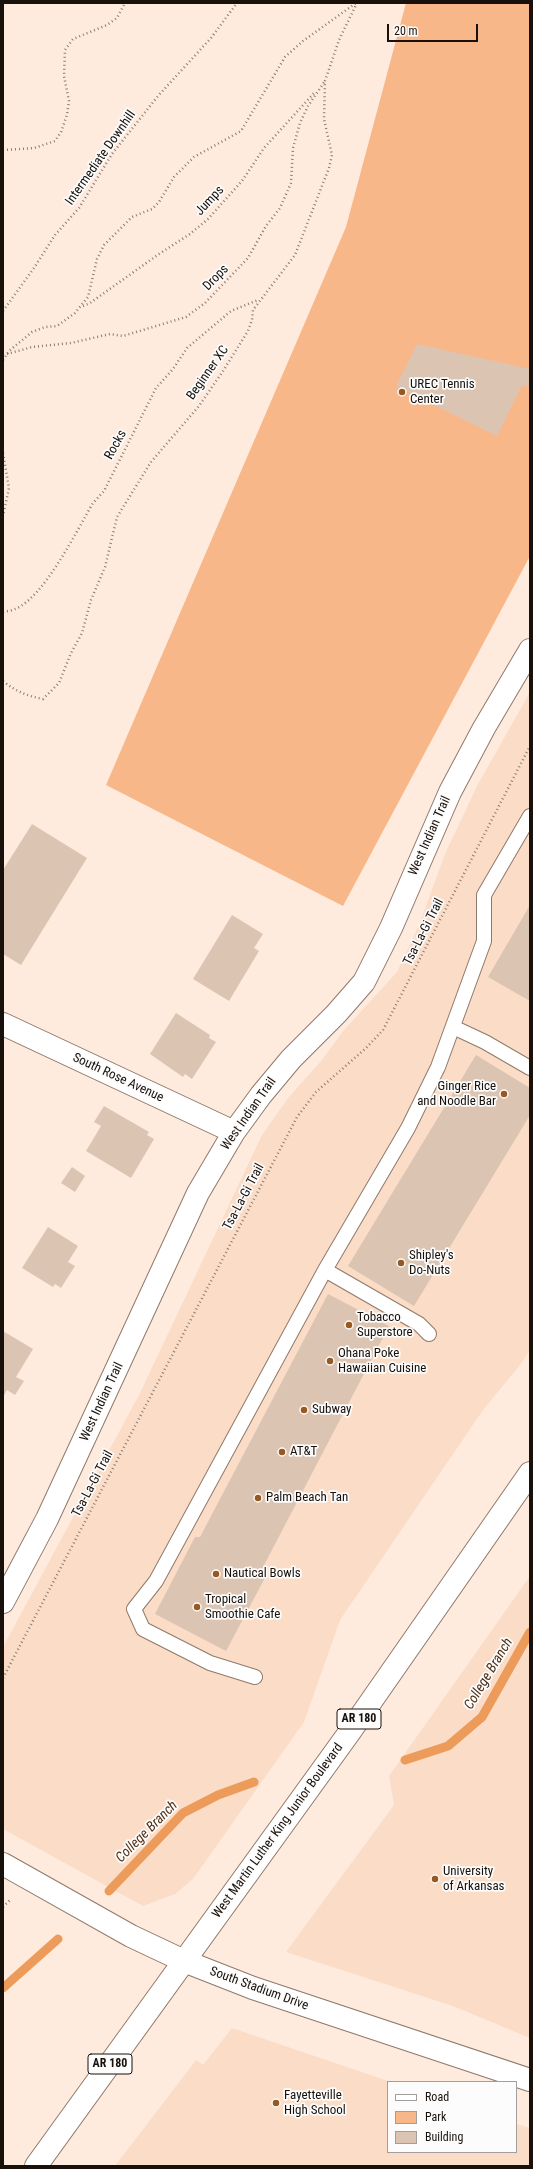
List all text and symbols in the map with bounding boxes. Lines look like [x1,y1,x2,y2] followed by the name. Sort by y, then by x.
[389,16,480,42] scale bar
[394,24,418,38] text: 20 m
[63,108,139,208] street label: Intermediate Downhill
[192,183,228,219] street label: Jumps
[200,262,232,294] street label: Drops
[184,343,232,403] street label: Beginner XC
[410,377,475,408] place label: UREC Tennis Center
[397,387,407,397] marker: UREC Tennis Center
[102,428,130,462] street label: Rocks
[406,794,454,878] street label: West Indian Trail
[401,896,447,968] street label: Tsa-La-Gi Trail
[70,1050,166,1106] street label: South Rose Avenue
[218,1075,280,1153] street label: West Indian Trail
[417,1079,496,1110] place label: Ginger Rice and Noodle Bar
[499,1089,509,1099] marker: Ginger Rice and Noodle Bar
[220,1161,268,1233] street label: Tsa-La-Gi Trail
[409,1248,454,1279] place label: Shipley's Do-Nuts
[396,1258,406,1268] marker: Shipley's Do-Nuts
[357,1310,413,1341] place label: Tobacco Superstore
[344,1320,354,1330] marker: Tobacco Superstore
[338,1346,426,1377] place label: Ohana Poke Hawaiian Cuisine
[325,1356,335,1366] marker: Ohana Poke Hawaiian Cuisine
[77,1360,127,1444] street label: West Indian Trail
[312,1402,351,1418] place label: Subway
[299,1405,309,1415] marker: Subway
[290,1444,317,1460] place label: AT&T
[277,1447,287,1457] marker: AT&T
[69,1448,117,1520] street label: Tsa-La-Gi Trail
[266,1490,348,1506] place label: Palm Beach Tan
[253,1493,263,1503] marker: Palm Beach Tan
[224,1566,301,1582] place label: Nautical Bowls
[211,1569,221,1579] marker: Nautical Bowls
[205,1592,280,1623] place label: Tropical Smoothie Cafe
[192,1602,202,1612] marker: Tropical Smoothie Cafe
[461,1635,517,1713] water label: College Branch
[337,1709,381,1729] road number: AR 180
[209,1741,347,1921] street label: West Martin Luther King Junior Boulevard
[113,1798,181,1866] water label: College Branch
[443,1864,505,1895] place label: University of Arkansas
[430,1874,440,1884] marker: University of Arkansas
[208,1964,310,2014] street label: South Stadium Drive
[88,2054,132,2074] road number: AR 180
[387,2081,517,2153] legend
[284,2088,346,2119] place label: Fayetteville High School
[425,2090,449,2104] text: Road
[271,2098,281,2108] marker: Fayetteville High School
[425,2110,446,2124] text: Park
[425,2130,463,2144] text: Building

